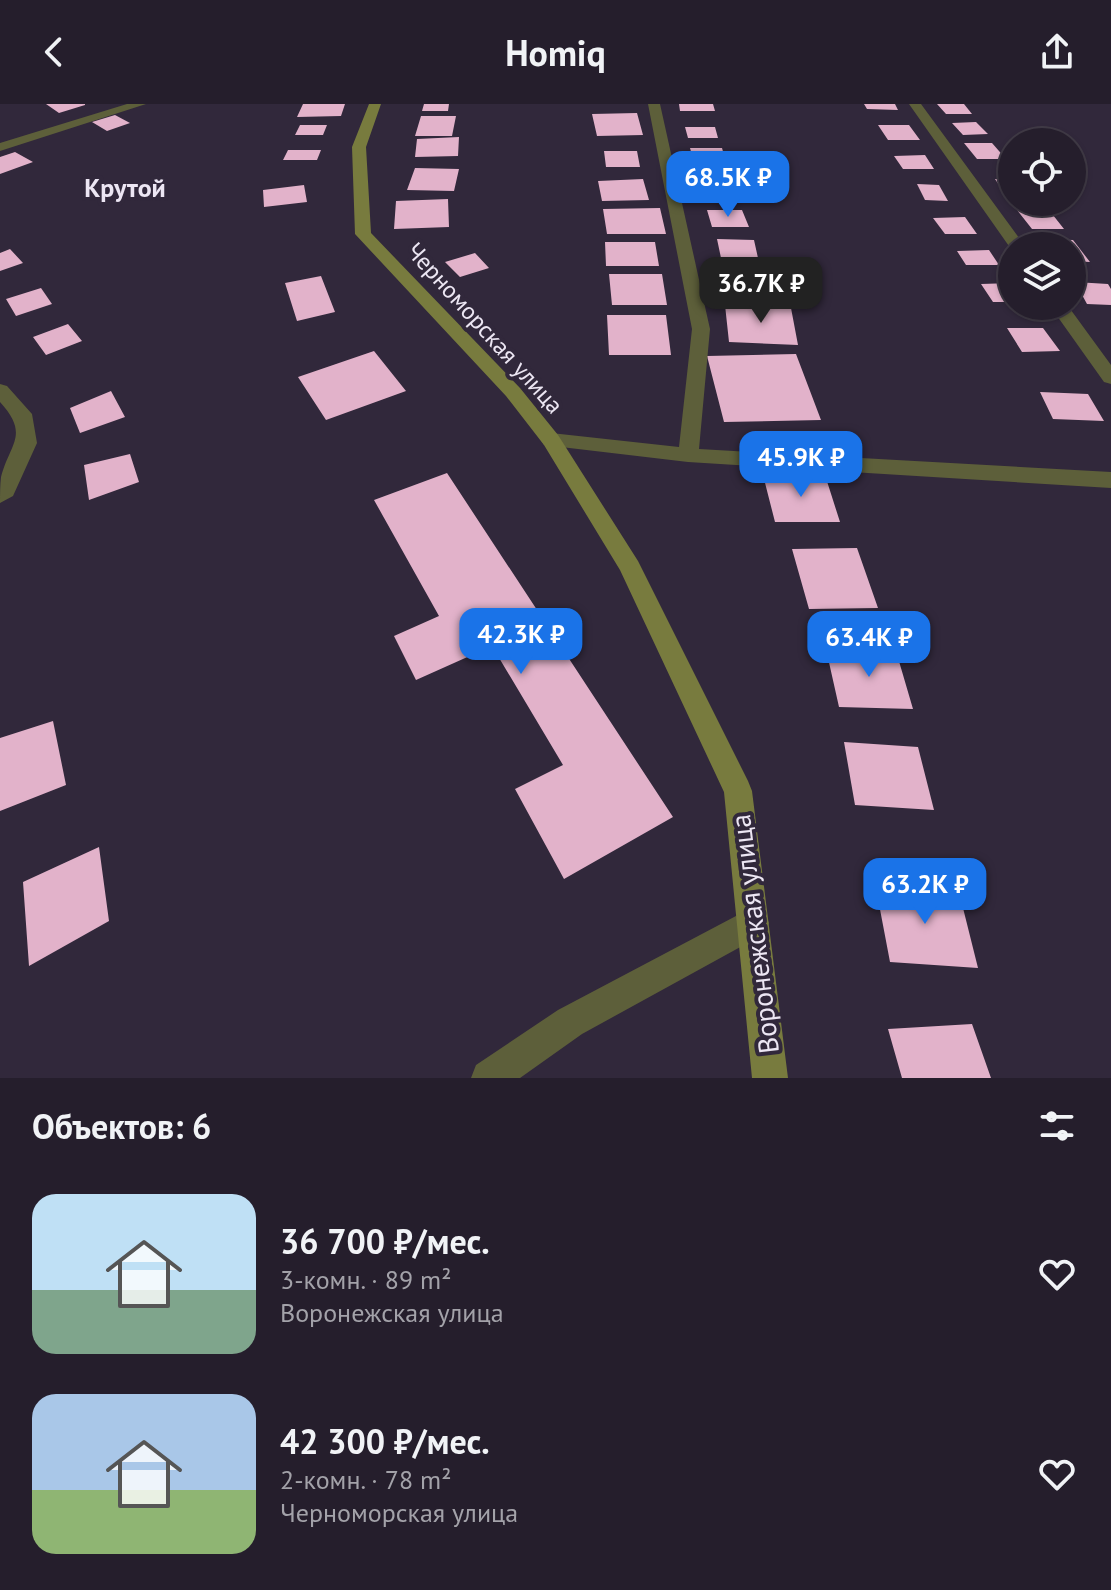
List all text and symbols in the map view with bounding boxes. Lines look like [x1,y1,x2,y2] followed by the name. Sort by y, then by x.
[505,29,606,76] text: Homiq
[32,30,76,74] icon: back
[1035,30,1079,74] icon: share
[998,128,1086,320] map controls
[998,128,1086,216] button: locate
[654,151,802,219] pin: 68.5K ₽
[684,160,772,193] text: 68.5K ₽
[84,171,166,204] district label: Крутой
[998,232,1086,320] button: layers
[400,236,570,420] street label: Черноморская улица
[687,257,835,325] pin: 36.7K ₽
[717,266,805,299] text: 36.7K ₽
[727,431,875,499] pin: 45.9K ₽
[757,440,845,473] text: 45.9K ₽
[447,608,595,676] pin: 42.3K ₽
[795,611,943,679] pin: 63.4K ₽
[477,617,565,650] text: 42.3K ₽
[825,620,913,653] text: 63.4K ₽
[721,812,787,1056] street label: Воронежская улица
[851,858,999,926] pin: 63.2K ₽
[881,867,969,900] text: 63.2K ₽
[32,1104,211,1148] text: Объектов: 6
[1035,1104,1079,1148] icon: filters
[280,1219,490,1263] text: 36 700 ₽/мес.
[96,1226,192,1322] icon: home
[1035,1252,1079,1296] icon: heart
[280,1263,451,1296] text: 3-комн. · 89 m²
[280,1296,504,1329] text: Воронежская улица
[280,1419,490,1463] text: 42 300 ₽/мес.
[96,1426,192,1522] icon: home
[1035,1452,1079,1496] icon: heart
[280,1463,451,1496] text: 2-комн. · 78 m²
[280,1496,518,1529] text: Черноморская улица

